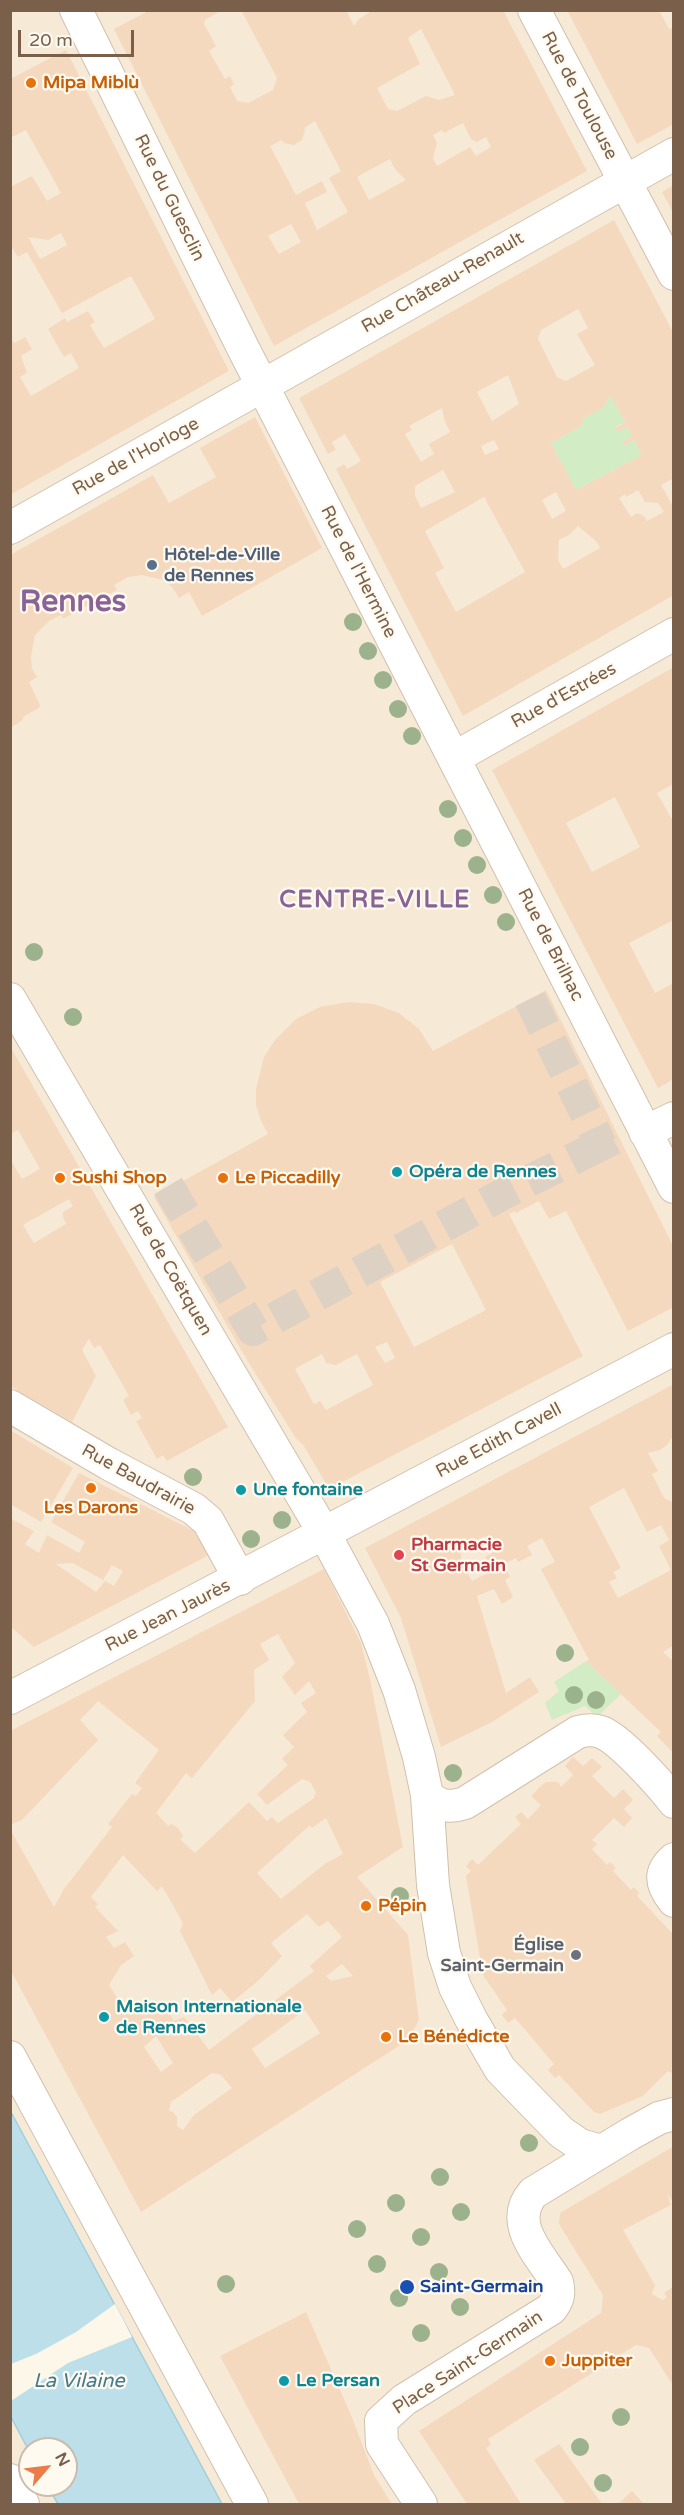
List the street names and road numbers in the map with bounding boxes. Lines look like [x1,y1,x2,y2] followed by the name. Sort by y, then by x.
[536,28,622,164] street label: Rue de Toulouse
[129,131,209,265] street label: Rue du Guesclin
[358,228,528,338] street label: Rue Château-Renault
[69,413,203,501] street label: Rue de l'Horloge
[315,502,401,642] street label: Rue de l'Hermine
[508,658,620,734] street label: Rue d'Estrées
[512,885,588,1005] street label: Rue de Brilhac
[124,1200,216,1340] street label: Rue de Coëtquen
[432,1399,566,1483] street label: Rue Edith Cavell
[77,1440,199,1520] street label: Rue Baudrairie
[102,1575,234,1657] street label: Rue Jean Jaurès
[389,2306,547,2420] street label: Place Saint-Germain

